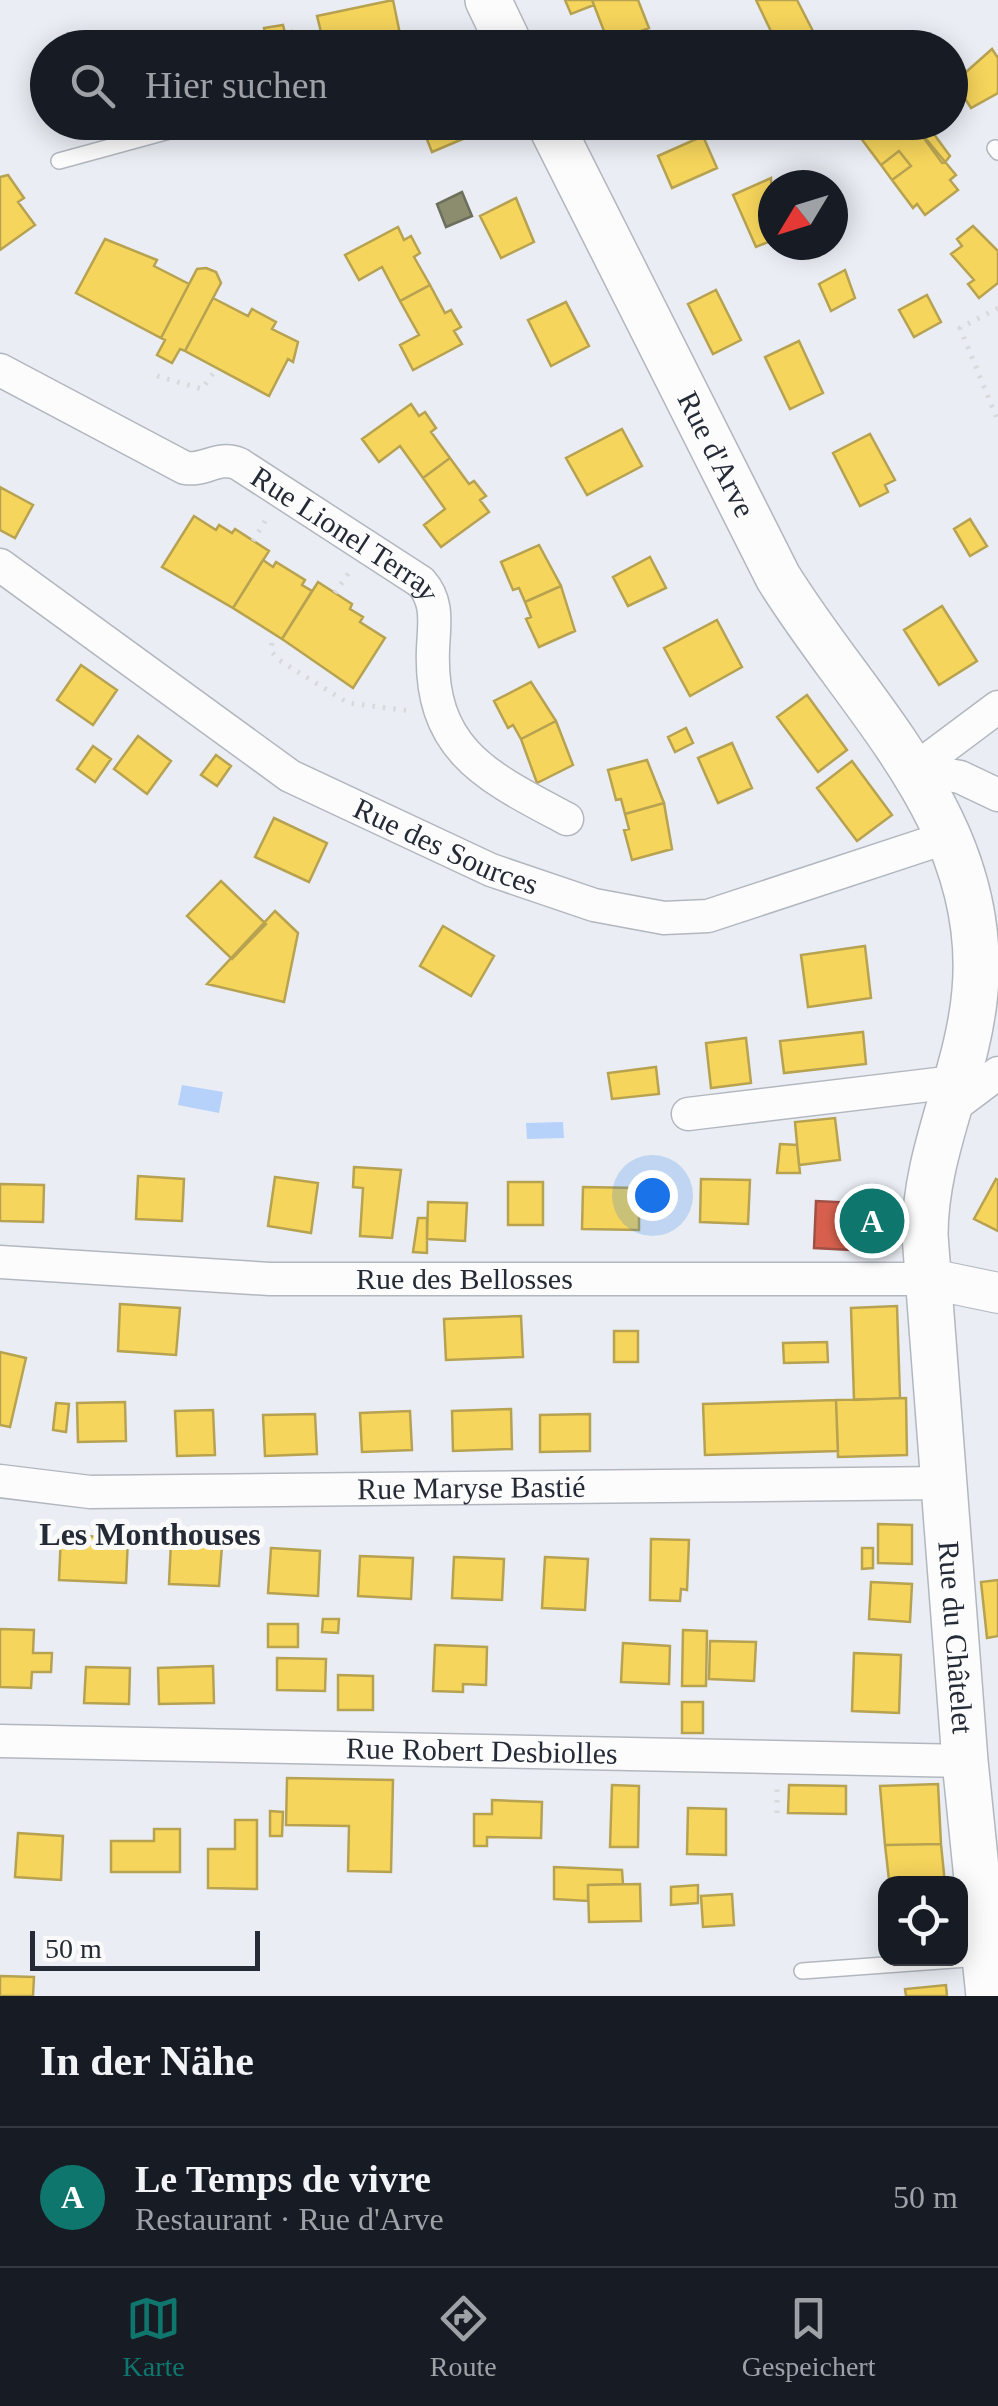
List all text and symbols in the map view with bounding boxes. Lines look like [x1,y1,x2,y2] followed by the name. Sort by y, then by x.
[30,30,968,140] search box
[65,58,120,113] icon: search
[145,64,328,106] text: Hier suchen
[758,170,848,260] north arrow
[671,386,762,522] street label: Rue d'Arve
[245,459,447,606] street label: Rue Lionel Terray
[349,791,543,901] street label: Rue des Sources
[627,1170,678,1221] your location
[840,1184,904,1258] pin: A
[356,1262,573,1295] street label: Rue des Bellosses
[357,1470,586,1505] street label: Rue Maryse Bastié
[39,1516,261,1552] district label: Les Monthouses
[932,1540,980,1736] street label: Rue du Châtelet
[346,1731,618,1770] street label: Rue Robert Desbiolles
[878,1876,968,1966] map controls
[878,1876,968,1966] button: locate
[30,1926,260,1970] scale bar
[45,1933,102,1964] text: 50 m
[40,2038,254,2084] text: In der Nähe
[135,2158,431,2200] text: Le Temps de vivre
[61,2179,84,2215] text: A
[893,2179,958,2215] text: 50 m
[135,2201,444,2237] text: Restaurant · Rue d'Arve
[123,2291,185,2383] tab: Karte
[430,2291,497,2383] tab: Route
[742,2291,875,2383] tab: Gespeichert

